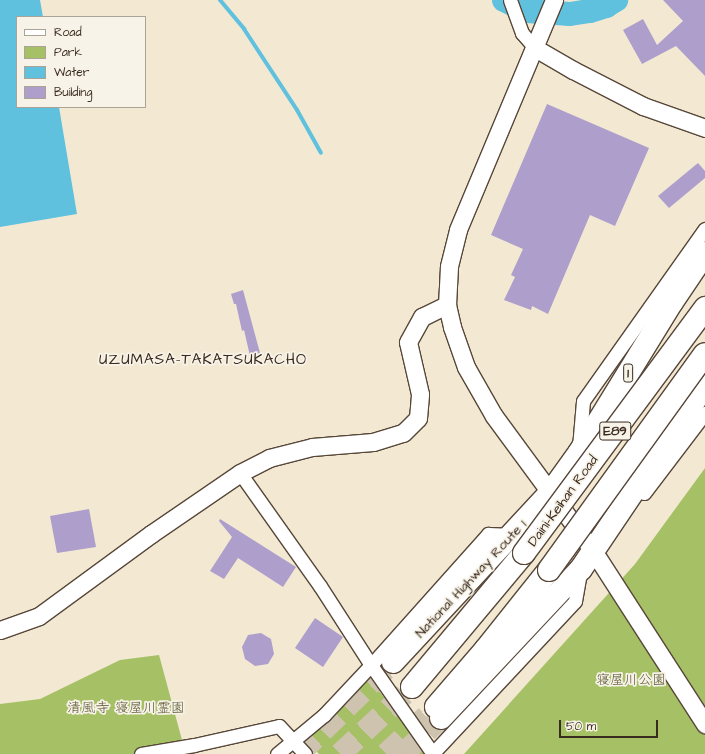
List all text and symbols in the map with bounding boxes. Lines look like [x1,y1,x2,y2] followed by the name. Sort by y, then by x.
[16,16,146,108] legend
[54,24,82,41] text: Road
[54,44,82,61] text: Park
[54,64,89,81] text: Water
[54,84,92,101] text: Building
[99,351,307,369] district label: UZUMASA-TAKATSUKACHO
[623,362,633,384] road number: 1
[599,420,631,442] road number: E89
[524,452,602,550] street label: Daini-Keihan Road
[412,516,530,642] street label: National Highway Route 1
[596,672,666,688] park label: 寝屋川公園
[67,700,185,716] park label: 清風寺 寝屋川霊園
[561,712,660,738] scale bar
[566,718,596,735] text: 50 m

